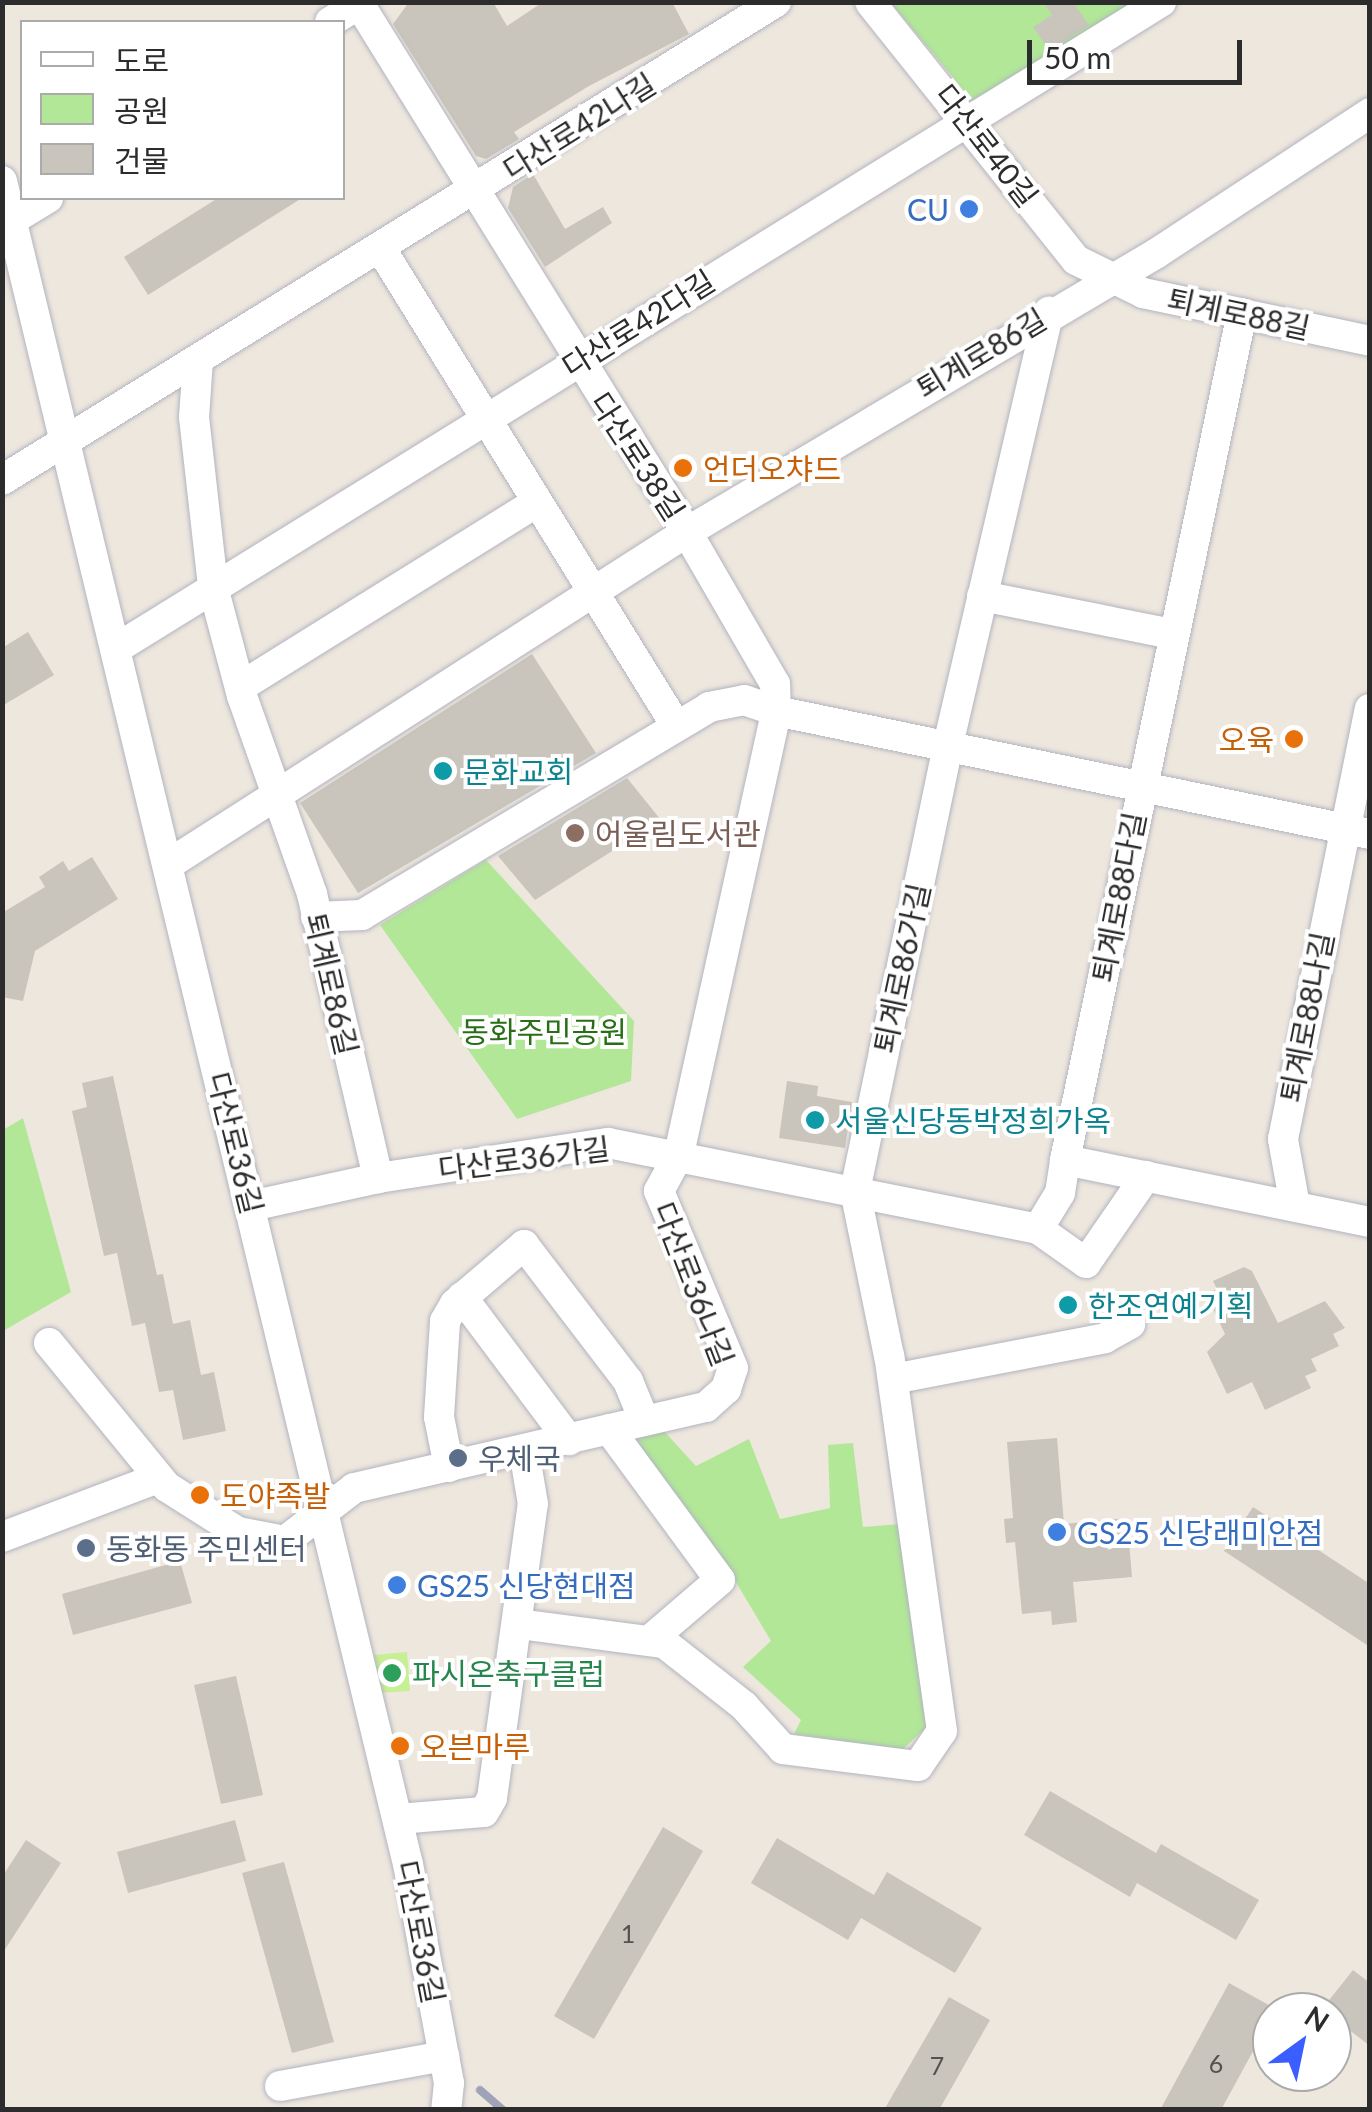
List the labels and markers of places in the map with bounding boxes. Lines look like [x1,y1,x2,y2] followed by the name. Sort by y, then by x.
[907,191,949,227] place label: CU
[958,198,980,220] marker: CU
[703,450,841,486] place label: 언더오챠드
[672,457,694,479] marker: 언더오챠드
[1219,721,1274,757] place label: 오육
[1283,728,1305,750] marker: 오육
[463,753,573,789] place label: 문화교회
[432,760,454,782] marker: 문화교회
[595,815,761,851] place label: 어울림도서관
[564,822,586,844] marker: 어울림도서관
[835,1102,1111,1138] place label: 서울신당동박정희가옥
[804,1109,826,1131] marker: 서울신당동박정희가옥
[1088,1287,1254,1323] place label: 한조연예기획
[1057,1294,1079,1316] marker: 한조연예기획
[478,1440,561,1476] place label: 우체국
[447,1447,469,1469] marker: 우체국
[220,1477,330,1513] place label: 도야족발
[189,1484,211,1506] marker: 도야족발
[1077,1514,1323,1550] place label: GS25 신당래미안점
[1046,1521,1068,1543] marker: GS25 신당래미안점
[106,1530,307,1566] place label: 동화동 주민센터
[75,1537,97,1559] marker: 동화동 주민센터
[417,1567,636,1603] place label: GS25 신당현대점
[386,1574,408,1596] marker: GS25 신당현대점
[412,1655,605,1691] place label: 파시온축구클럽
[381,1662,403,1684] marker: 파시온축구클럽
[420,1728,530,1764] place label: 오븐마루
[389,1735,411,1757] marker: 오븐마루

